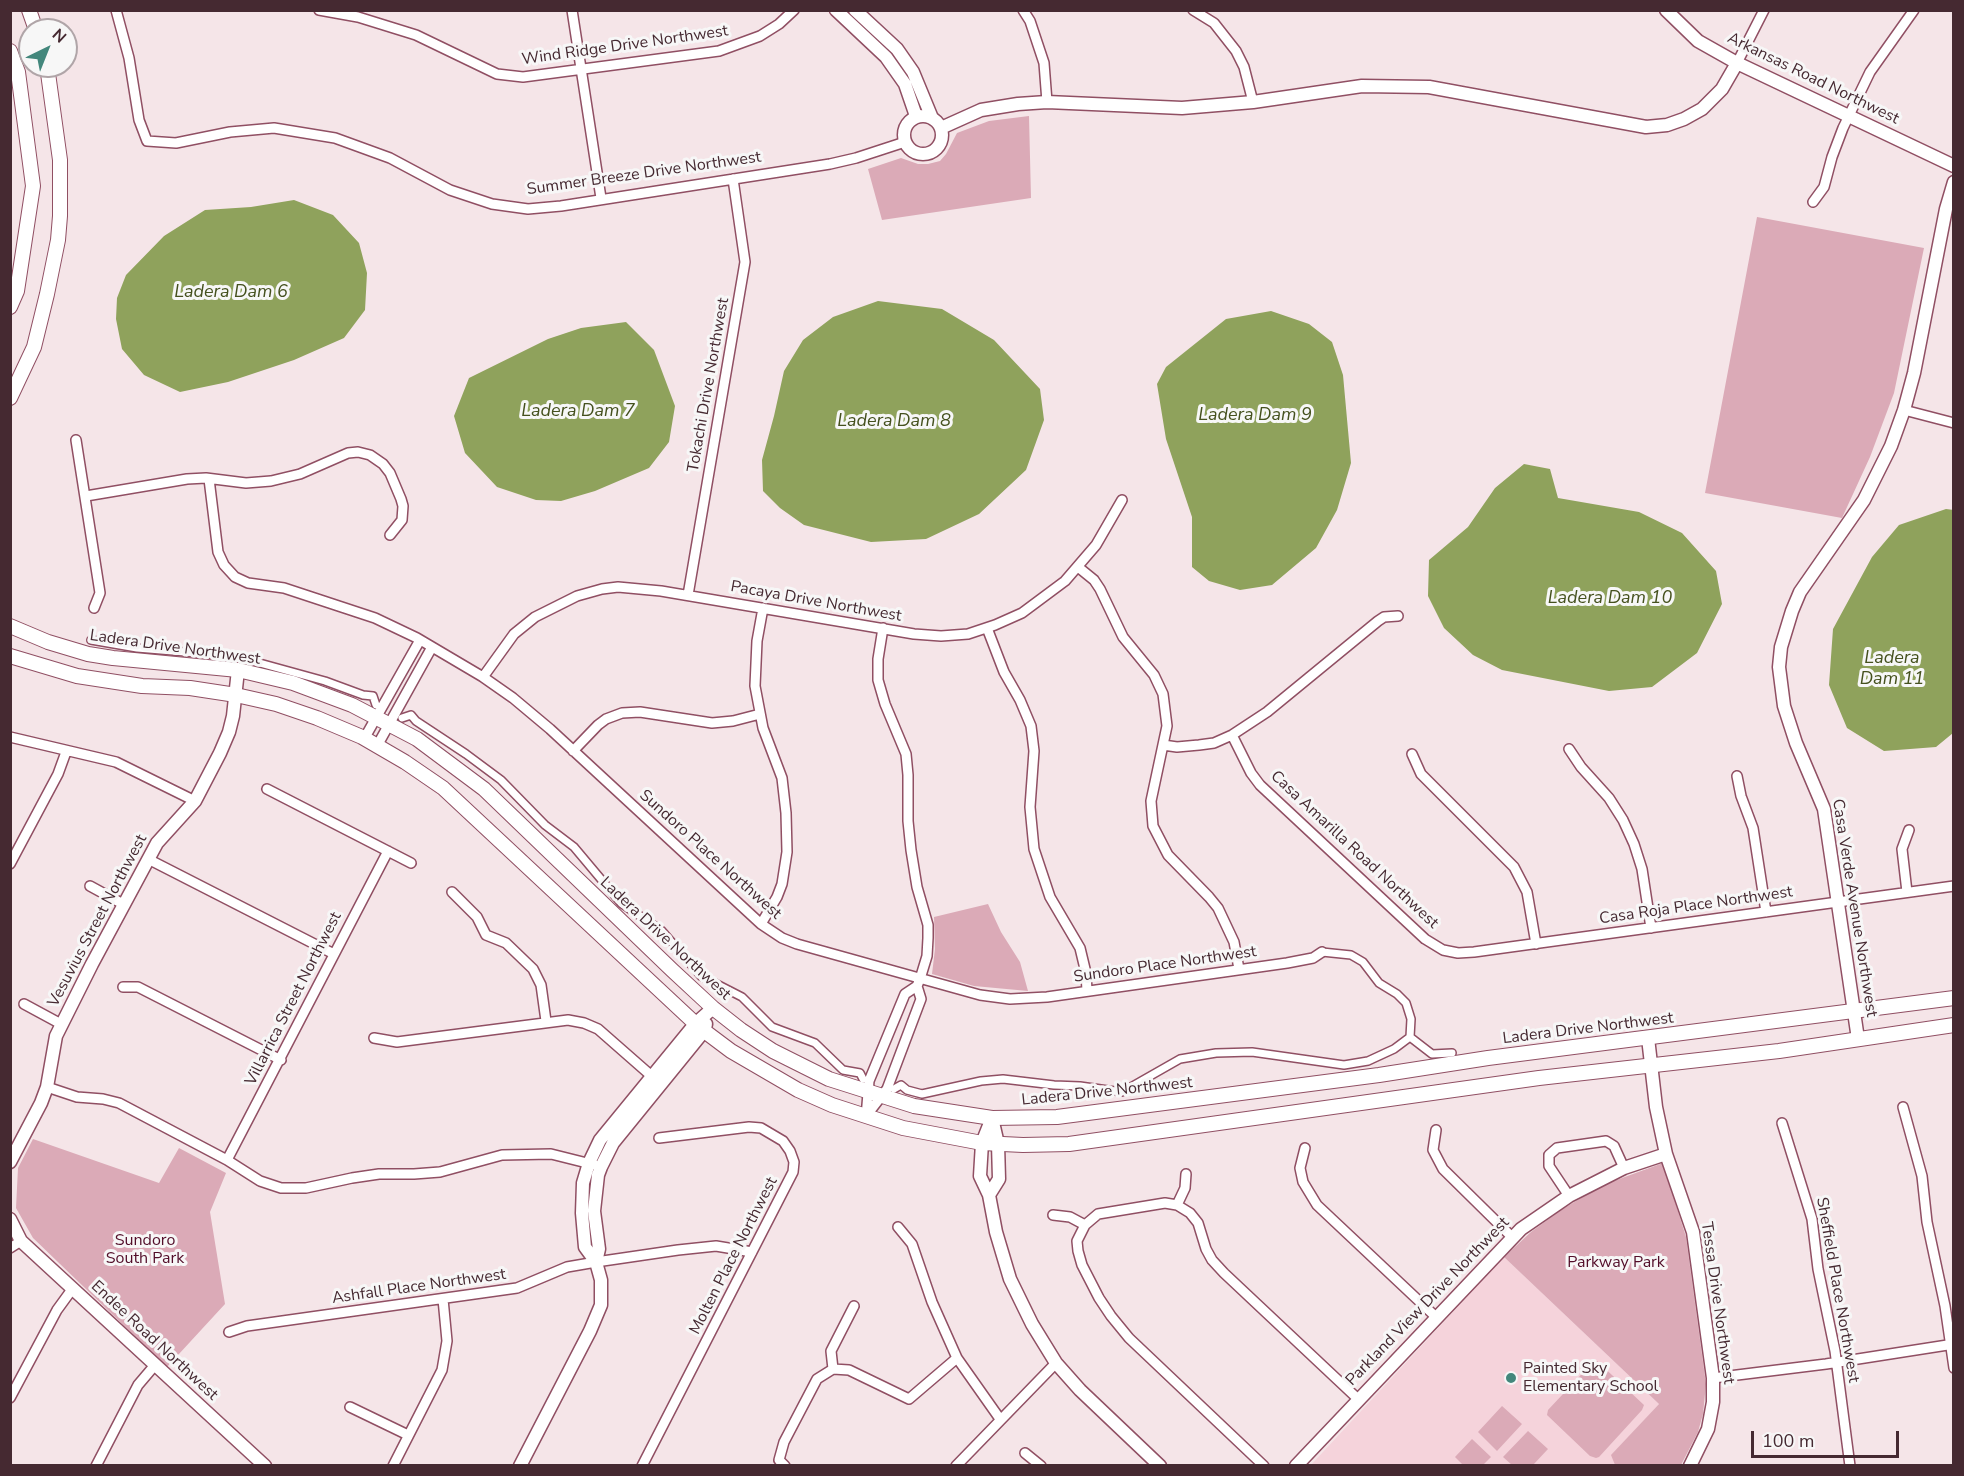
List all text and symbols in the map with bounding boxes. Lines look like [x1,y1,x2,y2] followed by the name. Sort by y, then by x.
[18,18,78,78] north arrow
[521,22,729,70] street label: Wind Ridge Drive Northwest
[47,24,71,48] text: N
[1724,29,1902,129] street label: Arkansas Road Northwest
[526,148,762,200] street label: Summer Breeze Drive Northwest
[174,282,288,304] water label: Ladera Dam 6
[684,296,734,474] street label: Tokachi Drive Northwest
[521,401,635,423] water label: Ladera Dam 7
[1198,405,1312,427] water label: Ladera Dam 9
[837,411,951,433] water label: Ladera Dam 8
[729,578,903,626] street label: Pacaya Drive Northwest
[1548,588,1672,610] water label: Ladera Dam 10
[89,627,261,669] street label: Ladera Drive Northwest
[1860,648,1924,690] water label: Ladera Dam 11
[1266,767,1442,933] street label: Casa Amarilla Road Northwest
[635,786,785,924] street label: Sundoro Place Northwest
[1827,798,1881,1018] street label: Casa Verde Avenue Northwest
[44,832,152,1010] street label: Vesuvius Street Northwest
[596,873,734,1005] street label: Ladera Drive Northwest
[1598,883,1794,929] street label: Casa Roja Place Northwest
[242,909,346,1089] street label: Villarrica Street Northwest
[1072,943,1258,987] street label: Sundoro Place Northwest
[1502,1009,1674,1049] street label: Ladera Drive Northwest
[1021,1073,1193,1111] street label: Ladera Drive Northwest
[686,1174,782,1338] street label: Molten Place Northwest
[1811,1196,1863,1384] street label: Sheffield Place Northwest
[1342,1214,1514,1390] street label: Parkland View Drive Northwest
[1696,1221,1738,1385] street label: Tessa Drive Northwest
[106,1231,184,1269] park label: Sundoro South Park
[1567,1253,1665,1273] park label: Parkway Park
[331,1265,507,1309] street label: Ashfall Place Northwest
[86,1277,222,1405] street label: Endee Road Northwest
[1523,1359,1658,1397] place label: Painted Sky Elementary School
[1504,1371,1518,1385] marker: Painted Sky Elementary School
[1754,1419,1902,1457] scale bar
[1762,1429,1814,1453] text: 100 m

